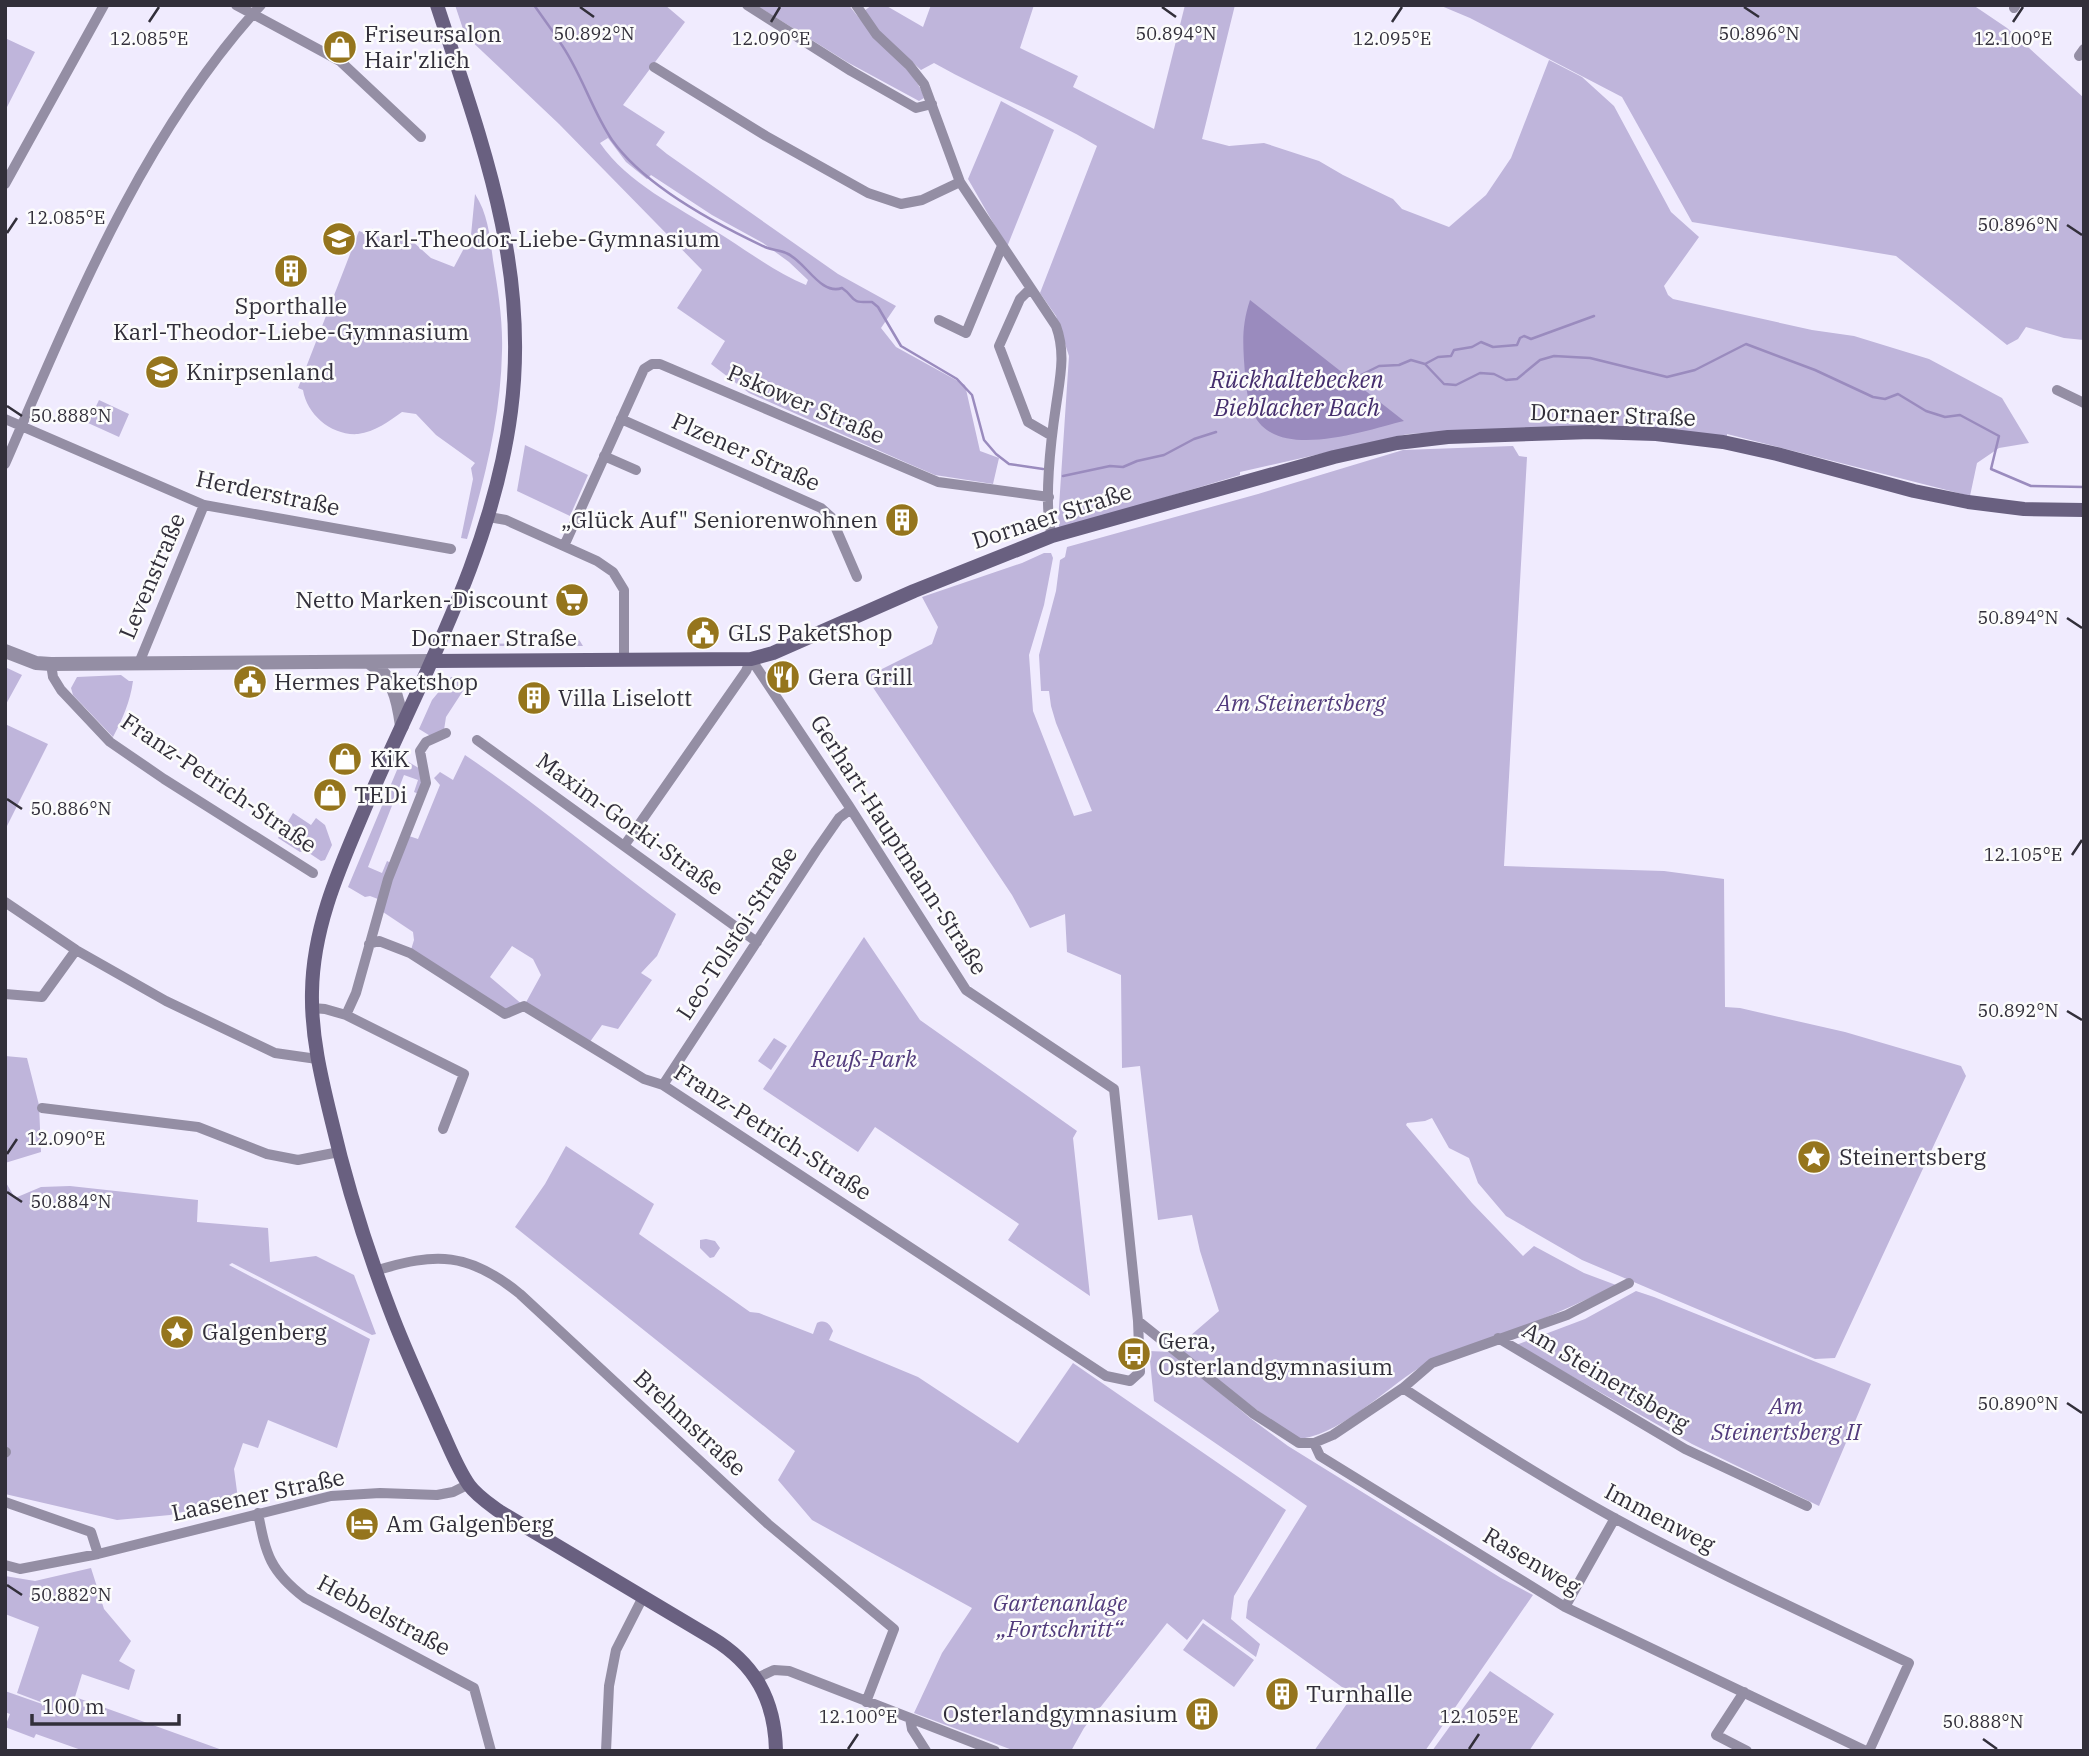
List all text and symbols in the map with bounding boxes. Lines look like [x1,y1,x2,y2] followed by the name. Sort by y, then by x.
[364,18,502,74] place label: Friseursalon Hair'zlich
[553,22,635,45] text: 50.892°N
[1135,22,1217,45] text: 50.894°N
[1718,22,1800,45] text: 50.896°N
[110,27,188,50] text: 12.085°E
[732,27,810,50] text: 12.090°E
[1353,27,1431,50] text: 12.095°E
[1974,27,2052,50] text: 12.100°E
[321,28,359,66] shop icon: Friseursalon Hair'zlich
[27,206,105,229] text: 12.085°E
[1977,213,2059,236] text: 50.896°N
[320,220,358,258] school or university icon: Karl-Theodor-Liebe-Gymnasium
[364,223,720,253] place label: Karl-Theodor-Liebe-Gymnasium
[272,252,310,290] building icon: Sporthalle Karl-Theodor-Liebe-Gymnasium
[113,290,469,346] place label: Sporthalle Karl-Theodor-Liebe-Gymnasium
[143,353,181,391] school or university icon: Knirpsenland
[186,356,335,386] place label: Knirpsenland
[723,356,890,450] street label: Pskower Straße
[1209,363,1384,423] water label: Rückhaltebecken Bieblacher Bach
[1530,396,1696,432] street label: Dornaer Straße
[30,404,112,427] text: 50.888°N
[668,405,825,497] street label: Plzener Straße
[194,462,343,522] street label: Herderstraße
[968,475,1135,555] street label: Dornaer Straße
[883,501,921,539] building icon: „Glück Auf" Seniorenwohnen
[561,504,878,534] place label: „Glück Auf" Seniorenwohnen
[111,508,191,643] street label: Levenstraße
[553,581,591,619] supermarket icon: Netto Marken-Discount
[295,584,548,614] place label: Netto Marken-Discount
[1977,606,2059,629] text: 50.894°N
[684,614,722,652] public building icon: GLS PaketShop
[728,617,893,647] place label: GLS PaketShop
[411,622,577,652] street label: Dornaer Straße
[764,658,802,696] restaurant icon: Gera Grill
[808,661,913,691] place label: Gera Grill
[231,663,269,701] public building icon: Hermes Paketshop
[274,666,478,696] place label: Hermes Paketshop
[515,679,553,717] building icon: Villa Liselott
[558,682,692,712] place label: Villa Liselott
[1214,687,1387,717] park label: Am Steinertsberg
[116,706,323,859] street label: Franz-Petrich-Straße
[804,709,995,980] street label: Gerhart-Hauptmann-Straße
[326,740,364,778] shop icon: KiK
[370,743,410,773] place label: KiK
[531,745,730,901] street label: Maxim-Gorki-Straße
[311,776,349,814] shop icon: TEDi
[354,779,407,809] place label: TEDi
[30,797,112,820] text: 50.886°N
[669,840,803,1025] street label: Leo-Tolstoi-Straße
[1984,843,2062,866] text: 12.105°E
[1977,999,2059,1022] text: 50.892°N
[810,1043,918,1073] park label: Reuß-Park
[669,1056,878,1206] street label: Franz-Petrich-Straße
[27,1127,105,1150] text: 12.090°E
[1795,1138,1833,1176] place icon: Steinertsberg
[1839,1141,1987,1171] place label: Steinertsberg
[30,1190,112,1213] text: 50.884°N
[158,1313,196,1351] place icon: Galgenberg
[1517,1314,1696,1438] street label: Am Steinertsberg
[202,1316,327,1346] place label: Galgenberg
[1158,1325,1393,1381] place label: Gera, Osterlandgymnasium
[1115,1335,1153,1373] bus stop icon: Gera, Osterlandgymnasium
[628,1362,753,1482] street label: Brehmstraße
[1710,1390,1863,1446] park label: Am Steinertsberg II
[1977,1392,2059,1415] text: 50.890°N
[168,1461,347,1527] street label: Laasener Straße
[1600,1475,1721,1559] street label: Immenweg
[343,1505,381,1543] hotel icon: Am Galgenberg
[386,1508,554,1538] place label: Am Galgenberg
[1478,1519,1587,1601] street label: Rasenweg
[313,1567,456,1662] street label: Hebbelstraße
[30,1583,112,1606] text: 50.882°N
[993,1587,1127,1643] park label: Gartenanlage „Fortschritt“
[1263,1675,1301,1713] building icon: Turnhalle
[1306,1678,1413,1708] place label: Turnhalle
[32,1682,178,1726] scale bar
[42,1692,105,1720] text: 100 m
[1183,1695,1221,1733] building icon: Osterlandgymnasium
[943,1698,1178,1728] place label: Osterlandgymnasium
[819,1705,897,1728] text: 12.100°E
[1440,1705,1518,1728] text: 12.105°E
[1942,1710,2024,1733] text: 50.888°N

